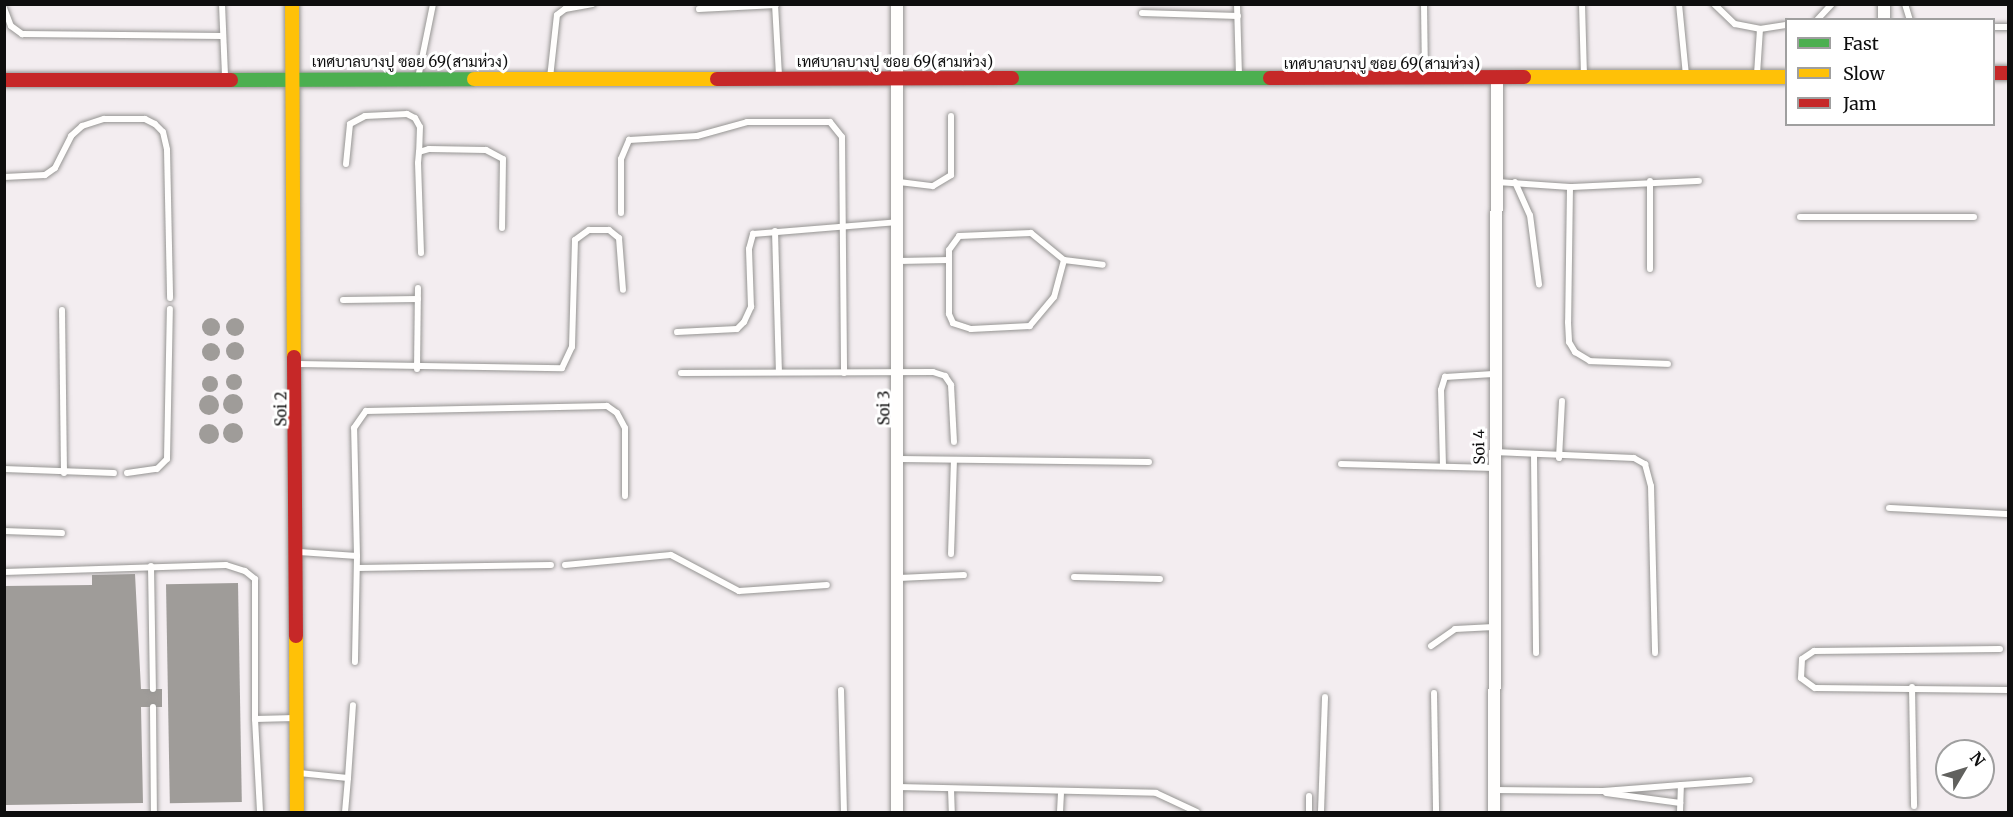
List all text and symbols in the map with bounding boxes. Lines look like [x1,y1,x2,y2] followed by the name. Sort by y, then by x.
[1785,18,1995,126] legend
[1843,32,1879,55] text: Fast
[312,53,508,71] street label: เทศบาลบางปู ซอย 69(สามห่วง)
[797,53,993,71] street label: เทศบาลบางปู ซอย 69(สามห่วง)
[1284,55,1480,73] street label: เทศบาลบางปู ซอย 69(สามห่วง)
[1843,62,1885,85] text: Slow
[1843,92,1877,115] text: Jam
[272,391,290,427] street label: Soi 2
[875,391,893,425] street label: Soi 3
[1470,429,1488,465] street label: Soi 4
[1935,739,1995,799] north arrow
[1966,748,1989,770] text: N

